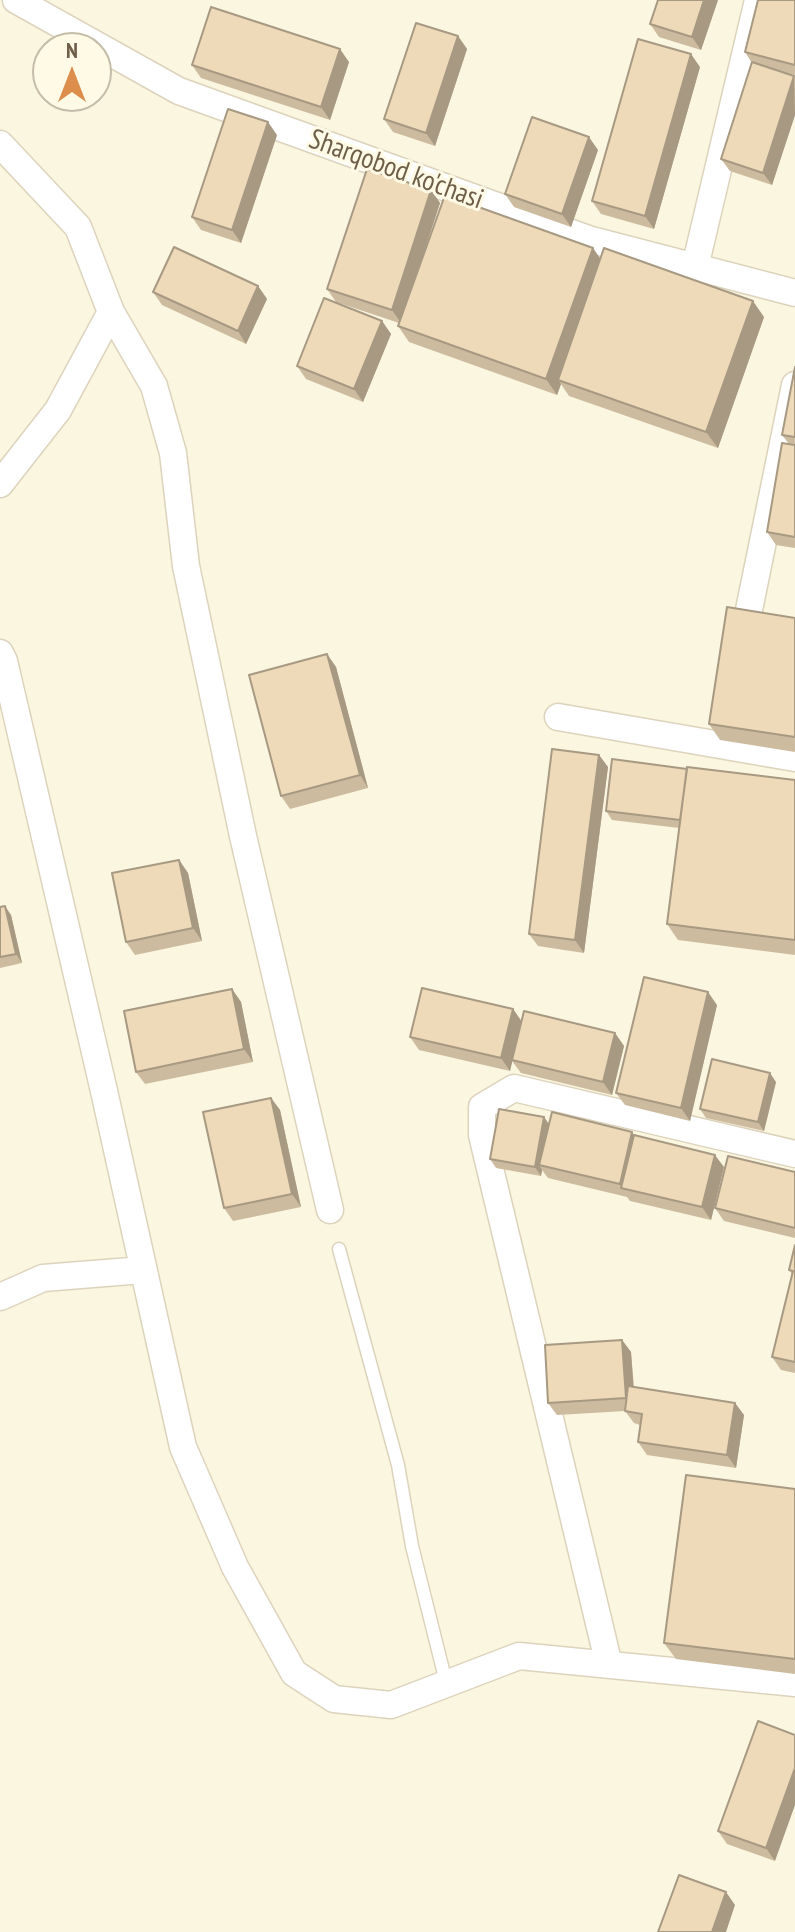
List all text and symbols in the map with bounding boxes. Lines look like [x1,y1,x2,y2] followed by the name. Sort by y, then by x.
[32,32,112,112] north arrow
[66,36,78,64] text: N
[304,123,488,217] street label: Sharqobod ko'chasi

